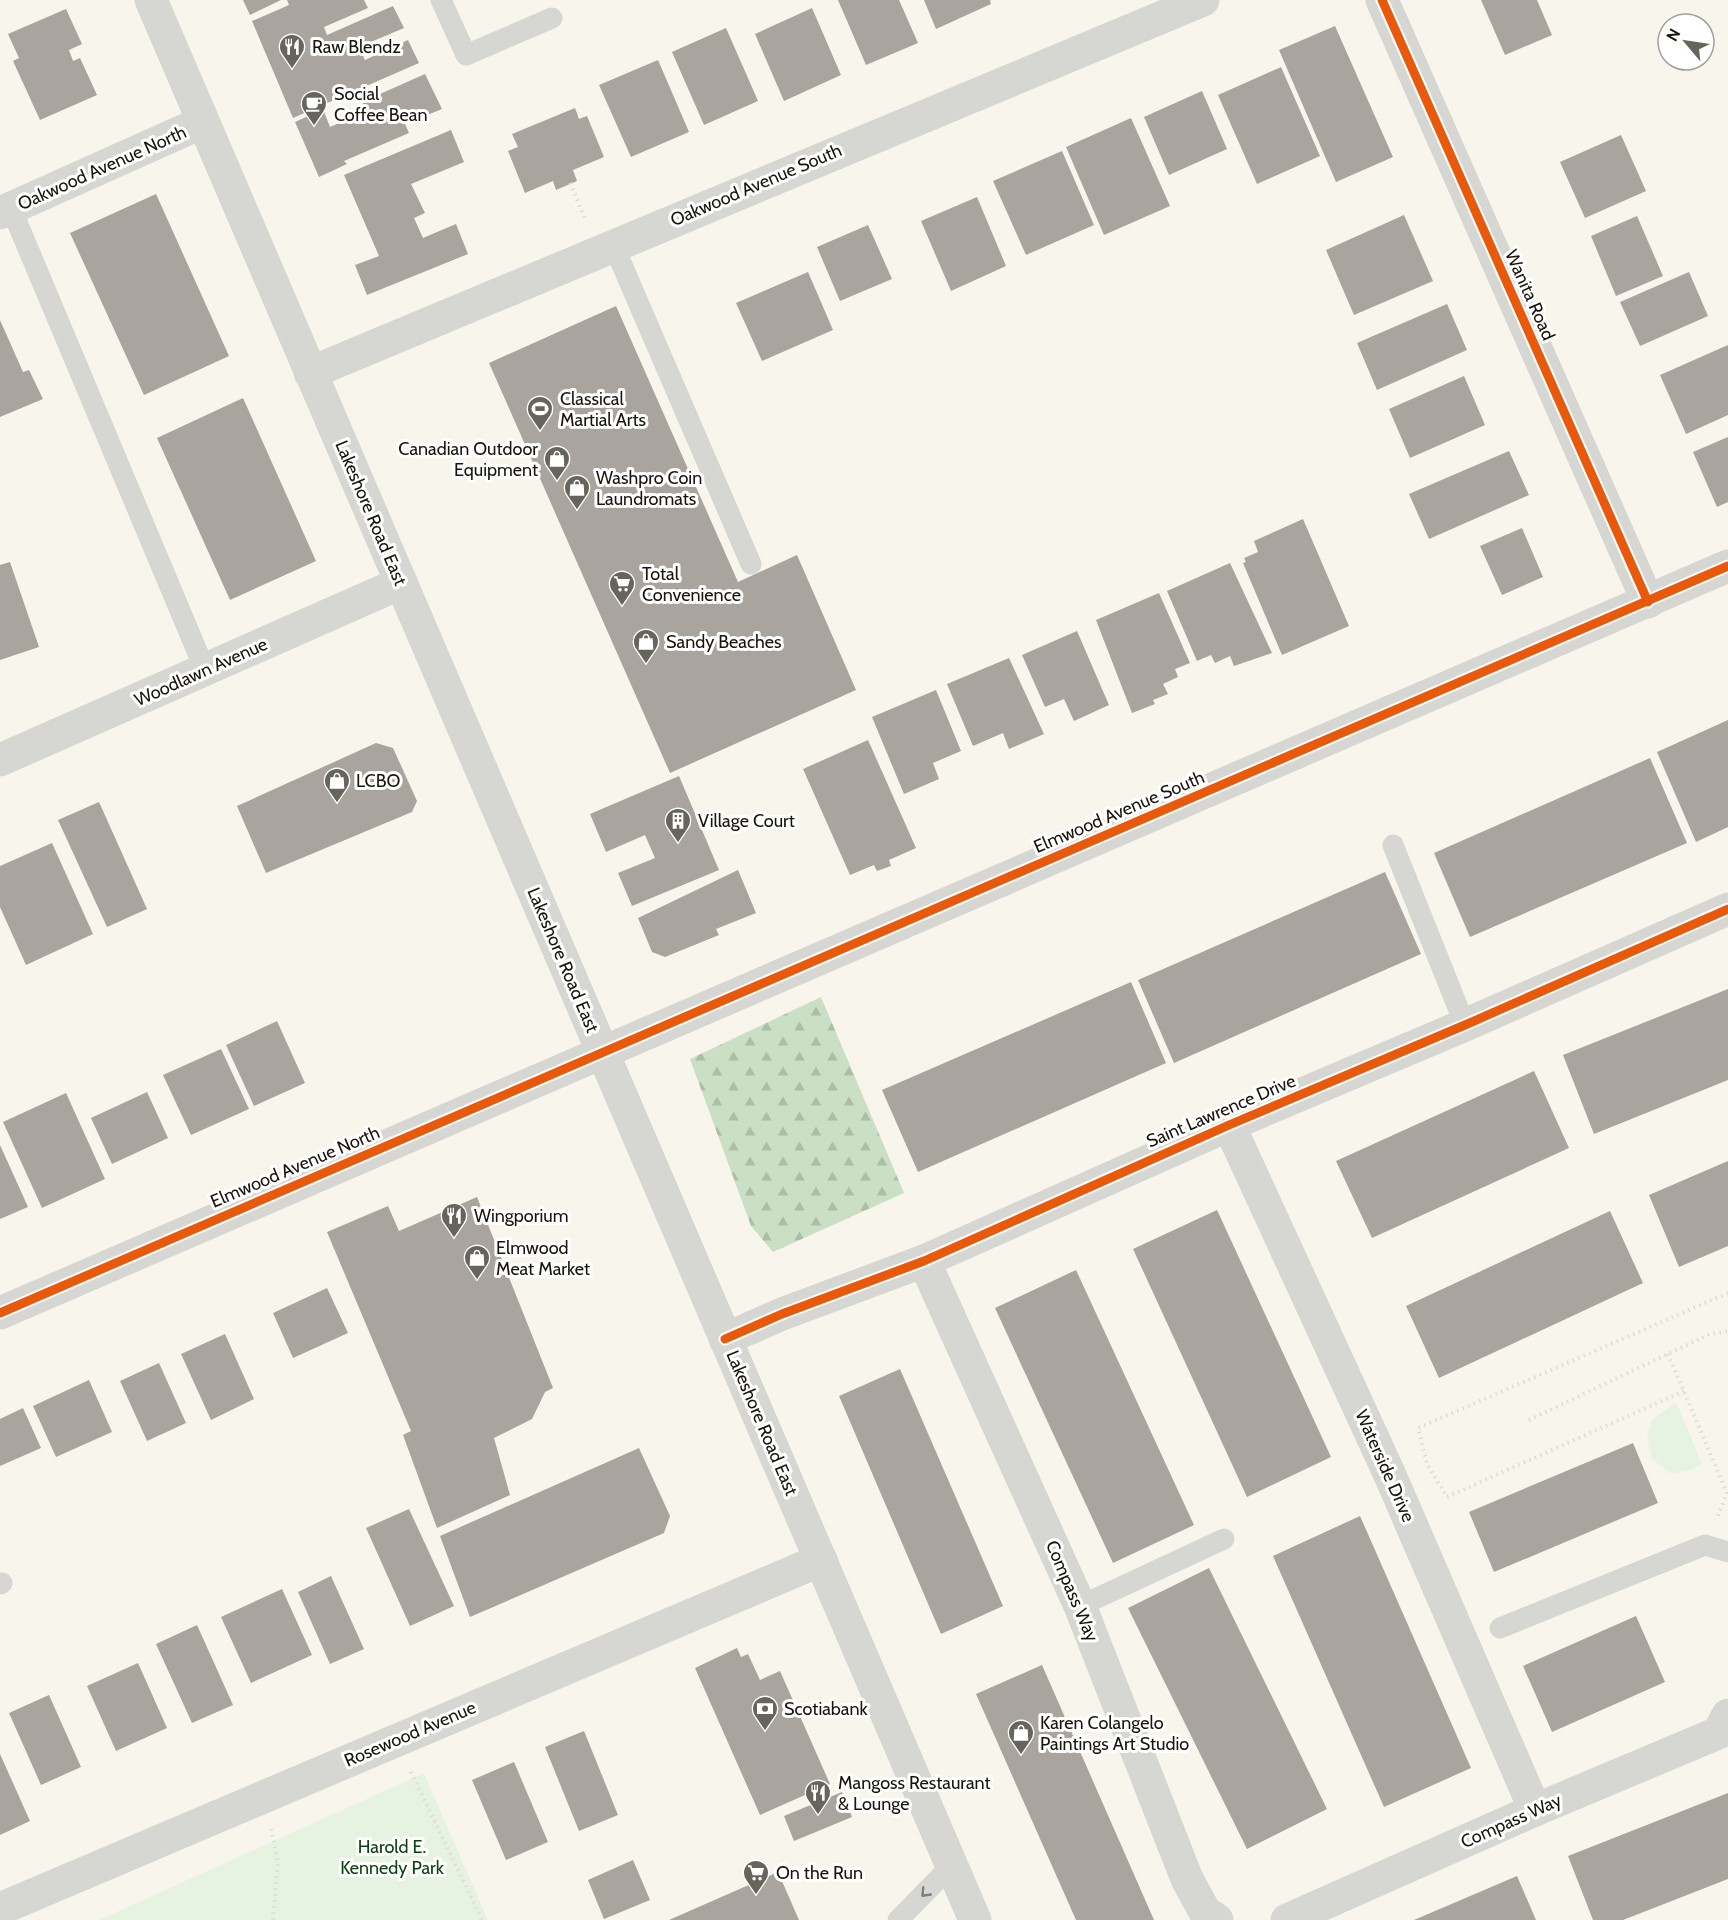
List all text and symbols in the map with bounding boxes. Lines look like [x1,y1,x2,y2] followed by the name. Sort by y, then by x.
[1656,12,1716,72] north arrow
[1662,25,1684,45] text: N
[277,32,307,70] restaurant icon: Raw Blendz
[312,36,401,58] place label: Raw Blendz
[334,83,428,126] place label: Social Coffee Bean
[299,89,329,127] cafe icon: Social Coffee Bean
[14,121,190,215] street label: Oakwood Avenue North
[667,139,845,231] street label: Oakwood Avenue South
[1500,246,1560,344] street label: Wanita Road
[560,388,646,431] place label: Classical Martial Arts
[525,394,555,432] sports icon: Classical Martial Arts
[330,437,412,589] street label: Lakeshore Road East
[398,438,538,481] place label: Canadian Outdoor Equipment
[542,444,572,482] shop icon: Canadian Outdoor Equipment
[596,467,702,510] place label: Washpro Coin Laundromats
[562,473,592,511] shop icon: Washpro Coin Laundromats
[642,563,741,606] place label: Total Convenience
[607,569,637,607] supermarket icon: Total Convenience
[631,627,661,665] shop icon: Sandy Beaches
[666,631,782,653] place label: Sandy Beaches
[131,633,271,711] street label: Woodlawn Avenue
[322,766,352,804] shop icon: LCBO
[1030,766,1208,858] street label: Elmwood Avenue South
[356,770,400,792] place label: LCBO
[663,806,693,844] building icon: Village Court
[698,810,795,832] place label: Village Court
[522,884,604,1036] street label: Lakeshore Road East
[1143,1070,1299,1152] street label: Saint Lawrence Drive
[207,1121,383,1213] street label: Elmwood Avenue North
[439,1201,469,1239] restaurant icon: Wingporium
[474,1205,568,1227] place label: Wingporium
[496,1237,590,1280] place label: Elmwood Meat Market
[462,1243,492,1281] shop icon: Elmwood Meat Market
[721,1347,803,1499] street label: Lakeshore Road East
[1350,1406,1420,1526] street label: Waterside Drive
[1041,1537,1103,1645] street label: Compass Way
[750,1694,780,1732] bank icon: Scotiabank
[341,1696,479,1772] street label: Rosewood Avenue
[784,1698,869,1720] place label: Scotiabank
[1040,1712,1189,1755] place label: Karen Colangelo Paintings Art Studio
[1006,1718,1036,1756] shop icon: Karen Colangelo Paintings Art Studio
[838,1772,991,1815] place label: Mangoss Restaurant & Lounge
[803,1778,833,1816] restaurant icon: Mangoss Restaurant & Lounge
[1457,1789,1565,1853] street label: Compass Way
[340,1836,445,1879] park label: Harold E. Kennedy Park
[741,1858,771,1896] supermarket icon: On the Run
[776,1862,863,1884] place label: On the Run
[921,1885,932,1896] one-way arrow

